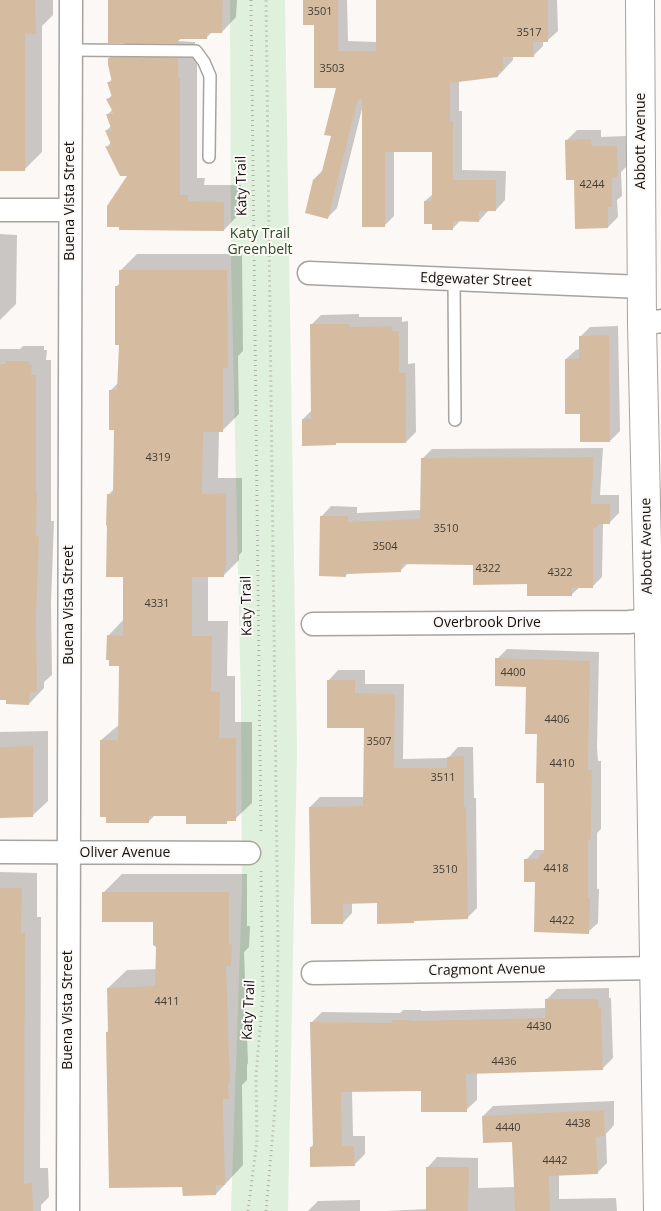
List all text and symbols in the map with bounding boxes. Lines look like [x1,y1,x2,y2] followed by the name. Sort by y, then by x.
[307,5,333,19] house number: 3501
[516,26,542,40] house number: 3517
[319,62,345,76] house number: 3503
[633,93,649,189] street label: Abbott Avenue
[62,141,78,261] street label: Buena Vista Street
[233,156,251,216] street label: Katy Trail
[579,178,605,192] house number: 4244
[227,226,293,258] park label: Katy Trail Greenbelt
[420,270,532,290] street label: Edgewater Street
[145,451,171,465] house number: 4319
[638,497,656,595] street label: Abbott Avenue
[433,522,459,536] house number: 3510
[372,540,398,554] house number: 3504
[61,545,77,665] street label: Buena Vista Street
[475,562,501,576] house number: 4322
[547,566,573,580] house number: 4322
[238,576,256,636] street label: Katy Trail
[144,597,170,611] house number: 4331
[433,615,541,631] street label: Overbrook Drive
[500,666,526,680] house number: 4400
[544,713,570,727] house number: 4406
[366,735,392,749] house number: 3507
[549,757,575,771] house number: 4410
[430,771,456,785] house number: 3511
[80,845,170,861] street label: Oliver Avenue
[543,862,569,876] house number: 4418
[432,863,458,877] house number: 3510
[549,914,575,928] house number: 4422
[60,950,76,1070] street label: Buena Vista Street
[428,961,546,979] street label: Cragmont Avenue
[239,979,259,1041] street label: Katy Trail
[154,995,180,1009] house number: 4411
[526,1020,552,1034] house number: 4430
[491,1055,517,1069] house number: 4436
[565,1117,591,1131] house number: 4438
[495,1121,521,1135] house number: 4440
[542,1154,568,1168] house number: 4442

